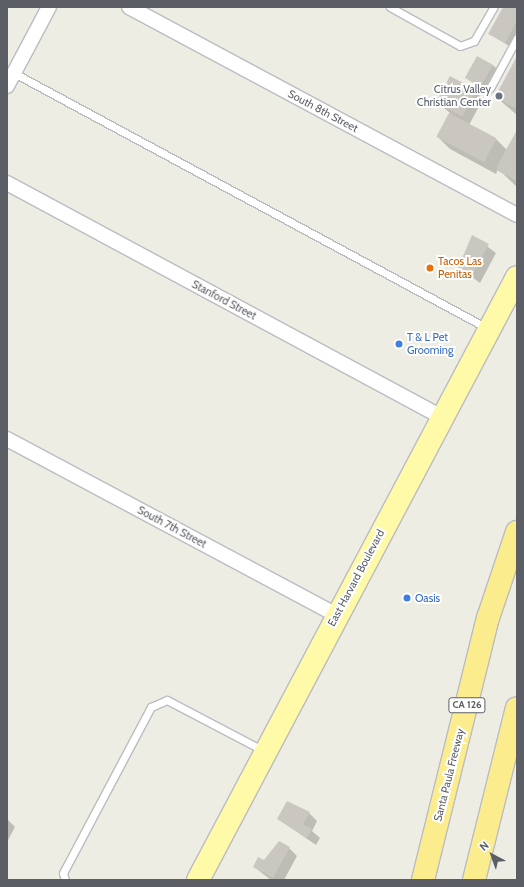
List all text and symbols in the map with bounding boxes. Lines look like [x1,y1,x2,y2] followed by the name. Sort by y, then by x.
[417,83,491,109] place label: Citrus Valley Christian Center
[286,87,360,135] street label: South 8th Street
[494,91,504,101] marker: Citrus Valley Christian Center
[438,255,482,281] place label: Tacos Las Penitas
[425,263,435,273] marker: Tacos Las Penitas
[190,277,258,323] street label: Stanford Street
[407,331,453,357] place label: T & L Pet Grooming
[394,339,404,349] marker: T & L Pet Grooming
[135,503,209,551] street label: South 7th Street
[325,527,387,629] street label: East Harvard Boulevard
[415,591,440,605] place label: Oasis
[402,593,412,603] marker: Oasis
[448,697,486,713] road number: CA 126
[431,727,467,823] street label: Santa Paula Freeway
[472,835,512,875] north arrow
[477,838,492,854] text: N

